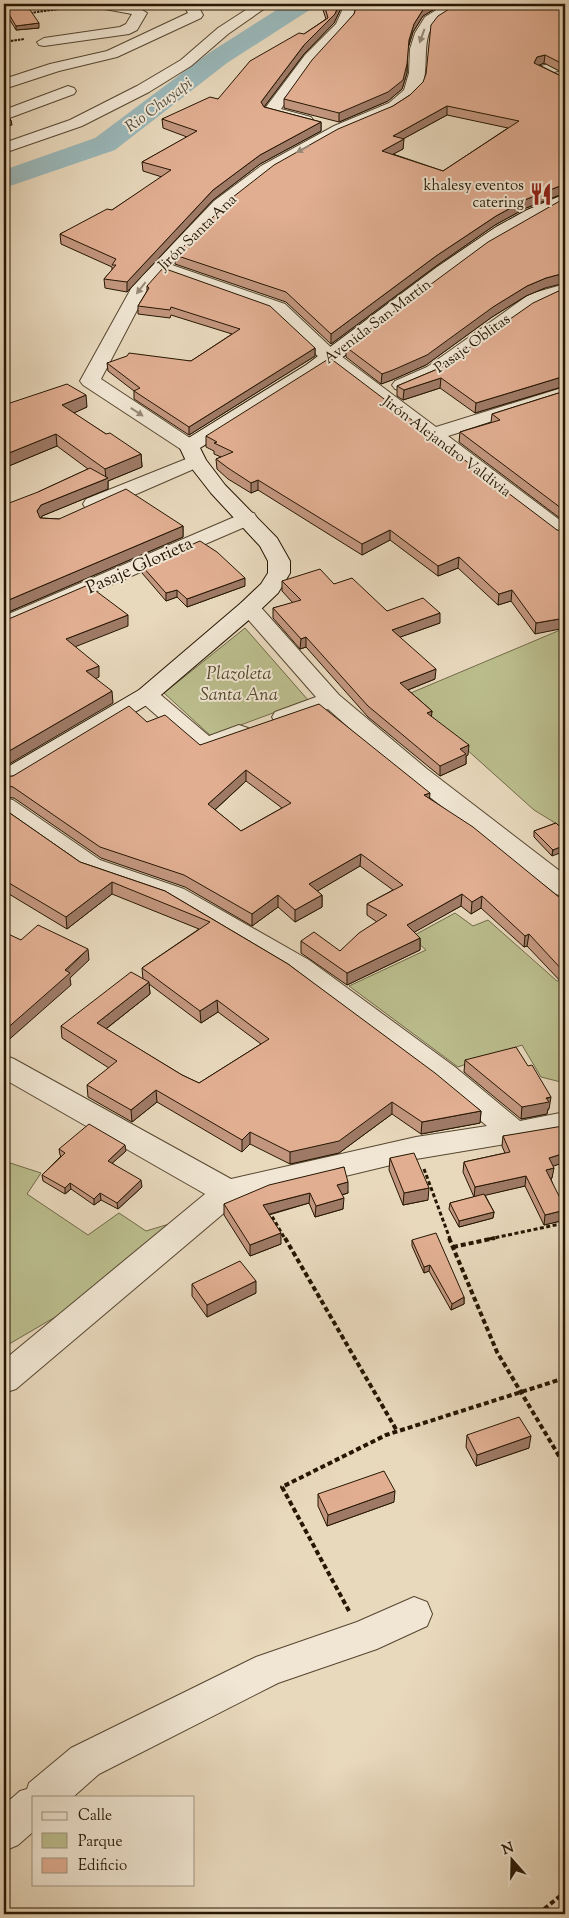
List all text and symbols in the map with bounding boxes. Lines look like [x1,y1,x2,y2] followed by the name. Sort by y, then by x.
[418,29,425,44] one-way arrow
[121,73,198,139] water label: Rio Chuyapi
[296,144,310,153] one-way arrow
[423,176,524,214] place label: khalesy eventos catering
[528,181,554,207] restaurant icon: khalesy eventos catering
[153,190,242,277] street label: Jirón Santa Ana
[320,275,436,370] street label: Avenida San Martín
[136,281,147,294] one-way arrow
[431,309,515,379] street label: Pasaje Oblitas
[376,391,515,503] street label: Jirón Alejandro Valdivia
[130,407,144,417] one-way arrow
[82,532,197,602] street label: Pasaje Glorieta
[200,662,278,709] park label: Plazoleta Santa Ana
[32,1796,195,1886] legend
[78,1806,112,1827] text: Calle
[78,1832,122,1853] text: Parque
[486,1836,536,1886] north arrow
[500,1838,517,1861] text: N
[78,1856,127,1877] text: Edificio

